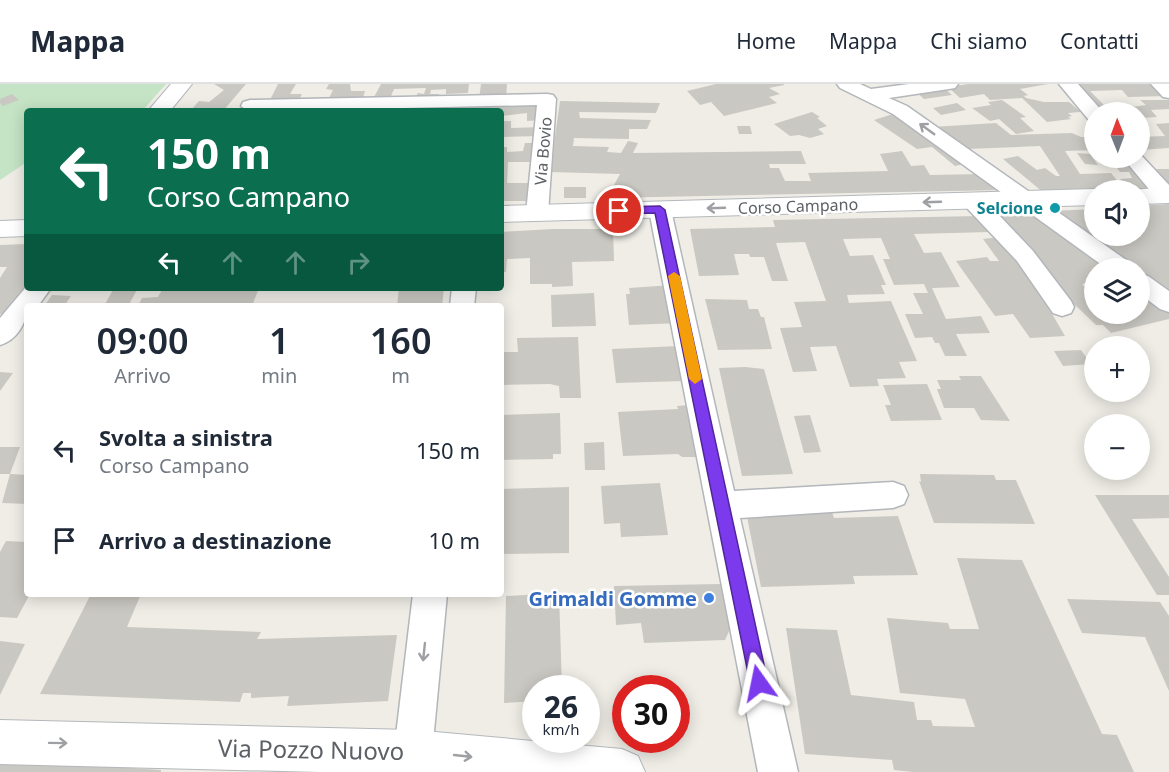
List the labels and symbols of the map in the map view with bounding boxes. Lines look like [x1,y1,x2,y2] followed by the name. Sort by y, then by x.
[1084,102,1150,168] north arrow
[529,116,557,186] street label: Via Bovio
[919,123,935,135] one-way arrow
[593,185,644,236] pin
[737,193,859,219] street label: Corso Campano
[922,197,942,208] one-way arrow
[977,197,1043,219] place label: Selcione
[1048,201,1062,215] marker: Selcione
[706,202,726,214] one-way arrow
[528,585,697,612] place label: Grimaldi Gomme
[702,591,716,605] marker: Grimaldi Gomme
[418,642,429,662] one-way arrow
[727,651,791,715] position arrow
[612,675,690,753] speed limit sign: 30
[218,731,404,767] street label: Via Pozzo Nuovo
[48,738,68,749] one-way arrow
[453,751,473,762] one-way arrow

